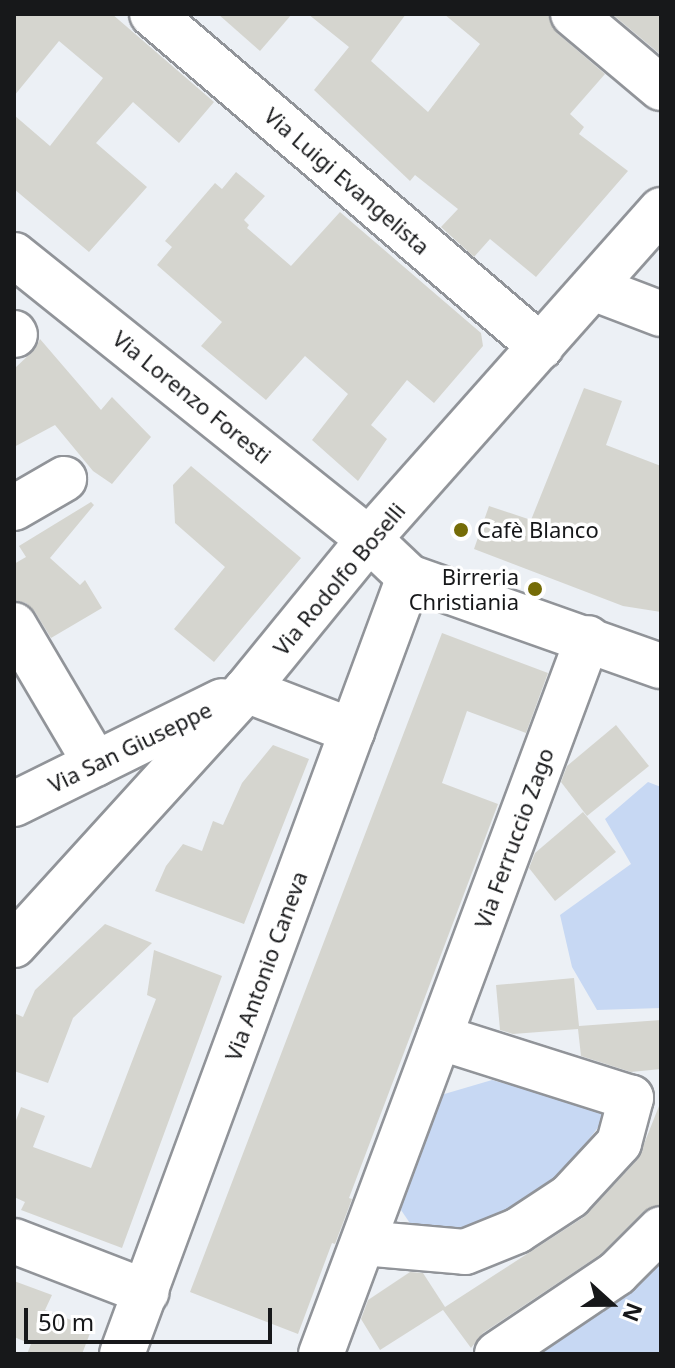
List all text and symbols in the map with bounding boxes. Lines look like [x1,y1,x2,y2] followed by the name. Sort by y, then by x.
[259,102,435,260] street label: Via Luigi Evangelista
[108,325,276,469] street label: Via Lorenzo Foresti
[268,497,410,661] street label: Via Rodolfo Boselli
[477,517,599,543] place label: Cafè Blanco
[452,521,470,539] marker: Cafè Blanco
[409,563,519,614] place label: Birreria Christiania
[526,580,544,598] marker: Birreria Christiania
[44,696,216,798] street label: Via San Giuseppe
[469,744,559,932] street label: Via Ferruccio Zago
[219,868,313,1064] street label: Via Antonio Caneva
[571,1264,651,1344] north arrow
[28,1292,276,1342] scale bar
[616,1299,651,1326] text: N
[38,1305,94,1338] text: 50 m

